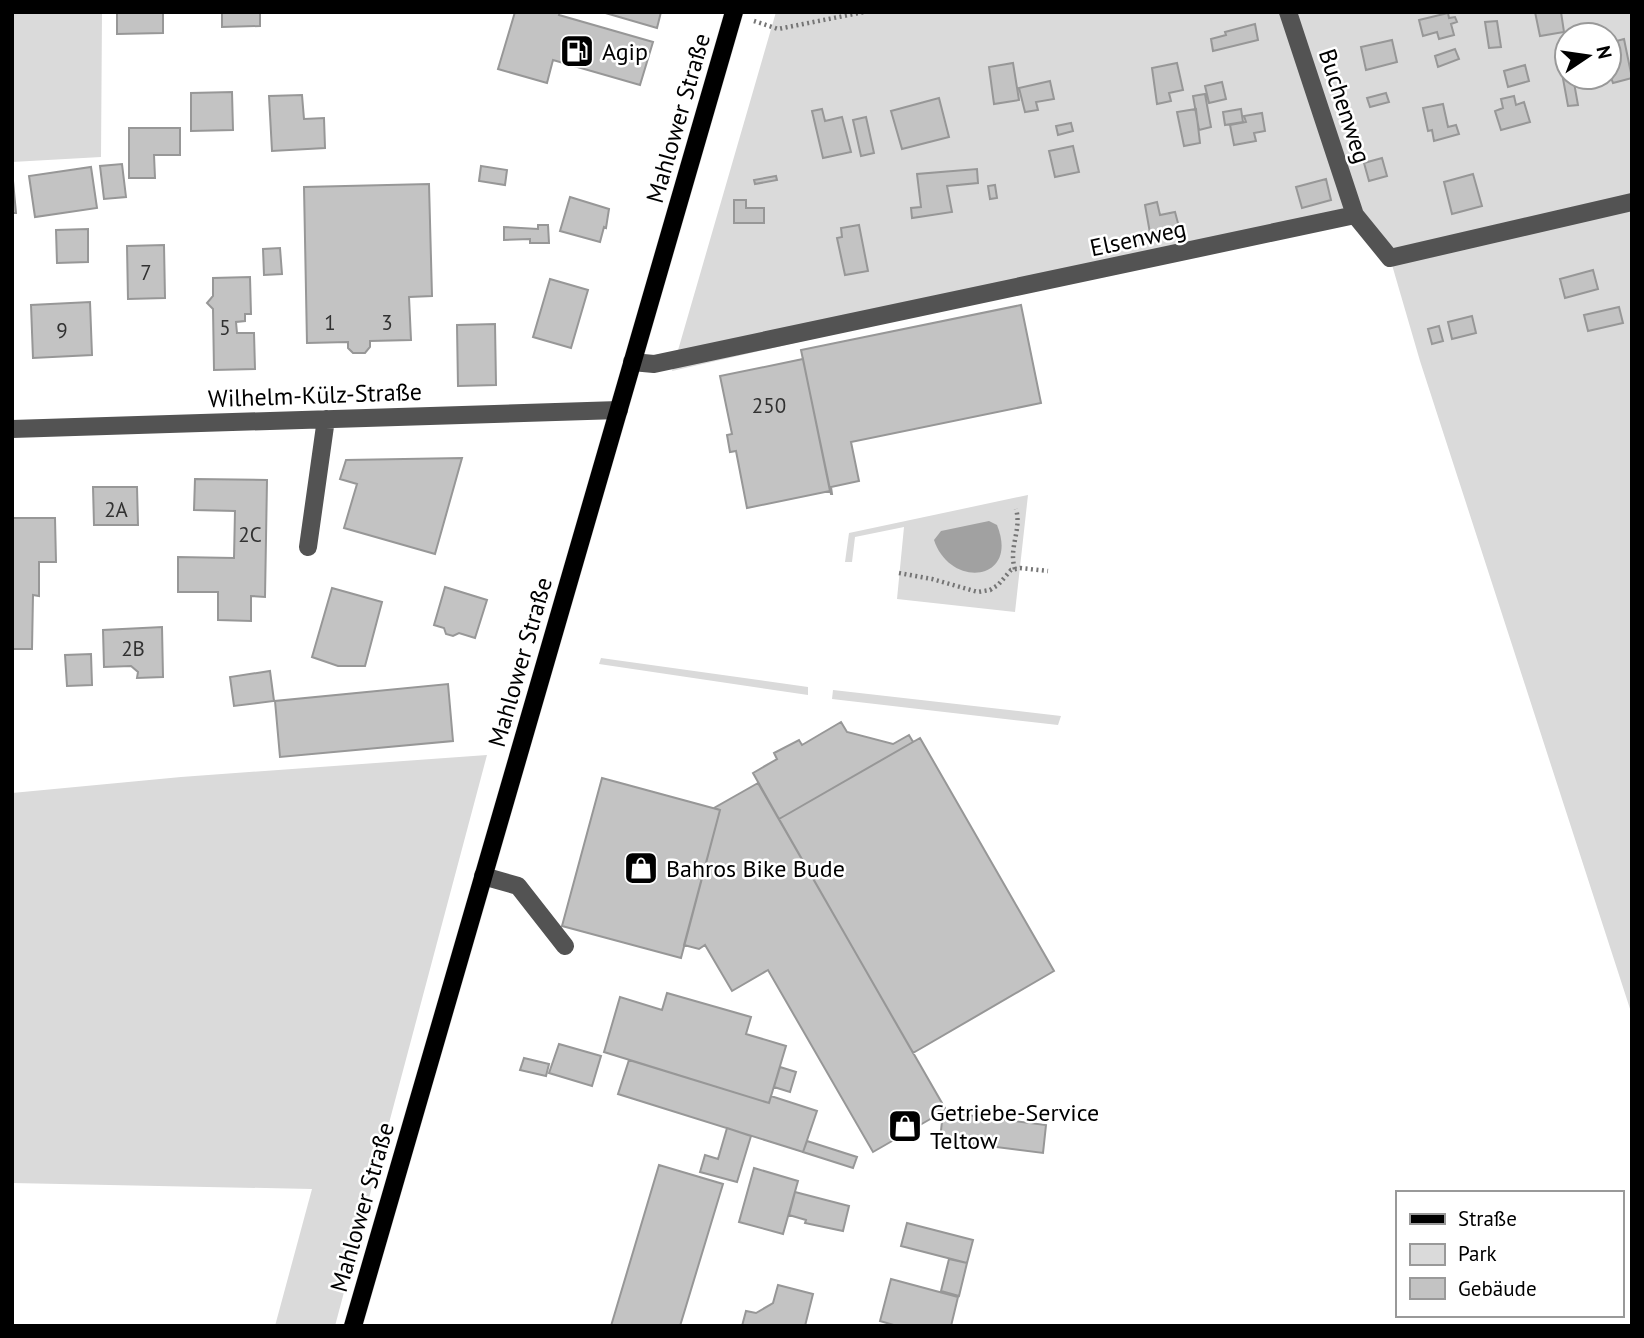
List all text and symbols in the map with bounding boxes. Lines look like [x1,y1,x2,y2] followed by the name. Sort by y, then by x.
[1553,21,1623,91] north arrow
[639,30,717,206] street label: Mahlower Straße
[558,32,596,70] fuel station icon: Agip
[602,36,648,67] place label: Agip
[1591,43,1618,61] text: N
[1312,45,1378,167] street label: Buchenweg
[1087,213,1189,263] street label: Elsenweg
[140,259,152,286] house number: 7
[324,309,336,336] house number: 1
[381,309,393,336] house number: 3
[219,314,231,341] house number: 5
[56,317,68,344] house number: 9
[207,376,423,414] street label: Wilhelm-Külz-Straße
[752,392,786,419] house number: 250
[104,496,129,523] house number: 2A
[238,521,262,548] house number: 2C
[481,574,559,750] street label: Mahlower Straße
[121,635,145,662] house number: 2B
[622,849,660,887] shop icon: Bahros Bike Bude
[666,853,845,884] place label: Bahros Bike Bude
[930,1097,1099,1156] place label: Getriebe-Service Teltow
[886,1107,924,1145] shop icon: Getriebe-Service Teltow
[323,1119,401,1295] street label: Mahlower Straße
[1396,1191,1623,1317] legend
[1458,1205,1517,1232] text: Straße
[1458,1240,1497,1267] text: Park
[1458,1275,1537,1302] text: Gebäude

